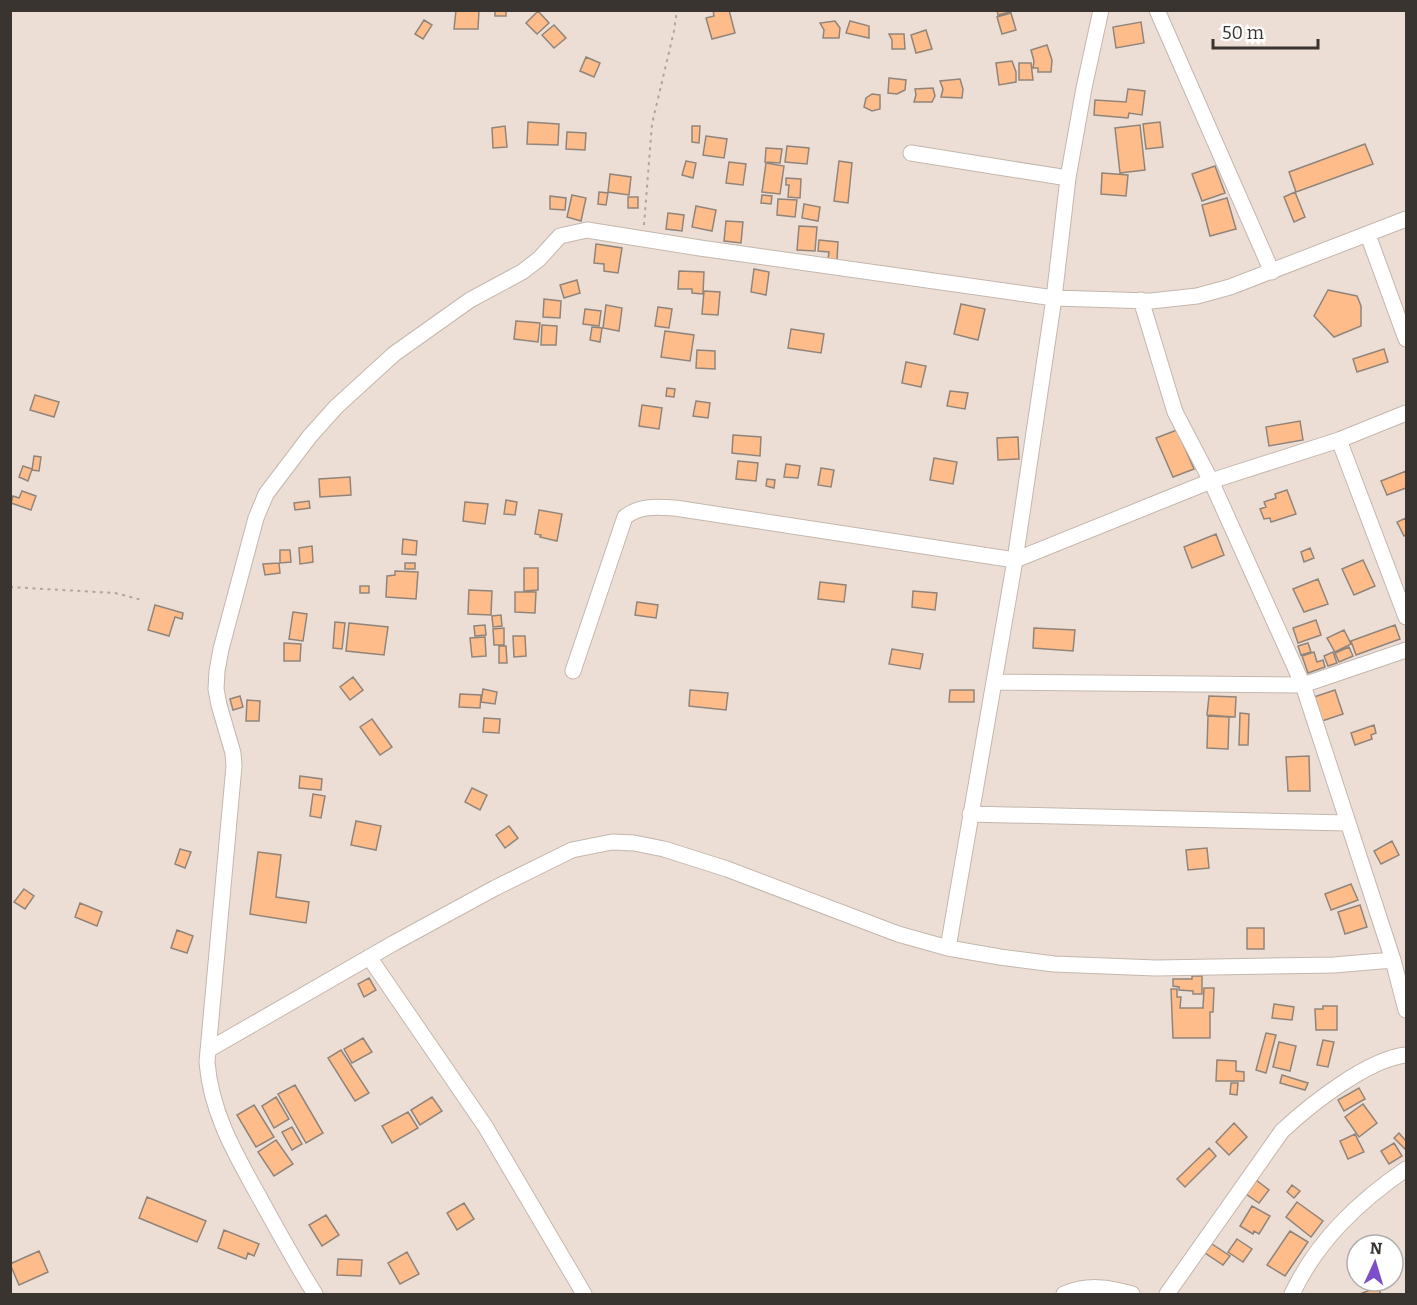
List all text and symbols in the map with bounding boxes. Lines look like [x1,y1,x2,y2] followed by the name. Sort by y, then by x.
[1213,12,1318,50] scale bar
[1222,22,1264,44] text: 50 m
[1345,1233,1405,1293] north arrow
[1369,1239,1383,1258] text: N

